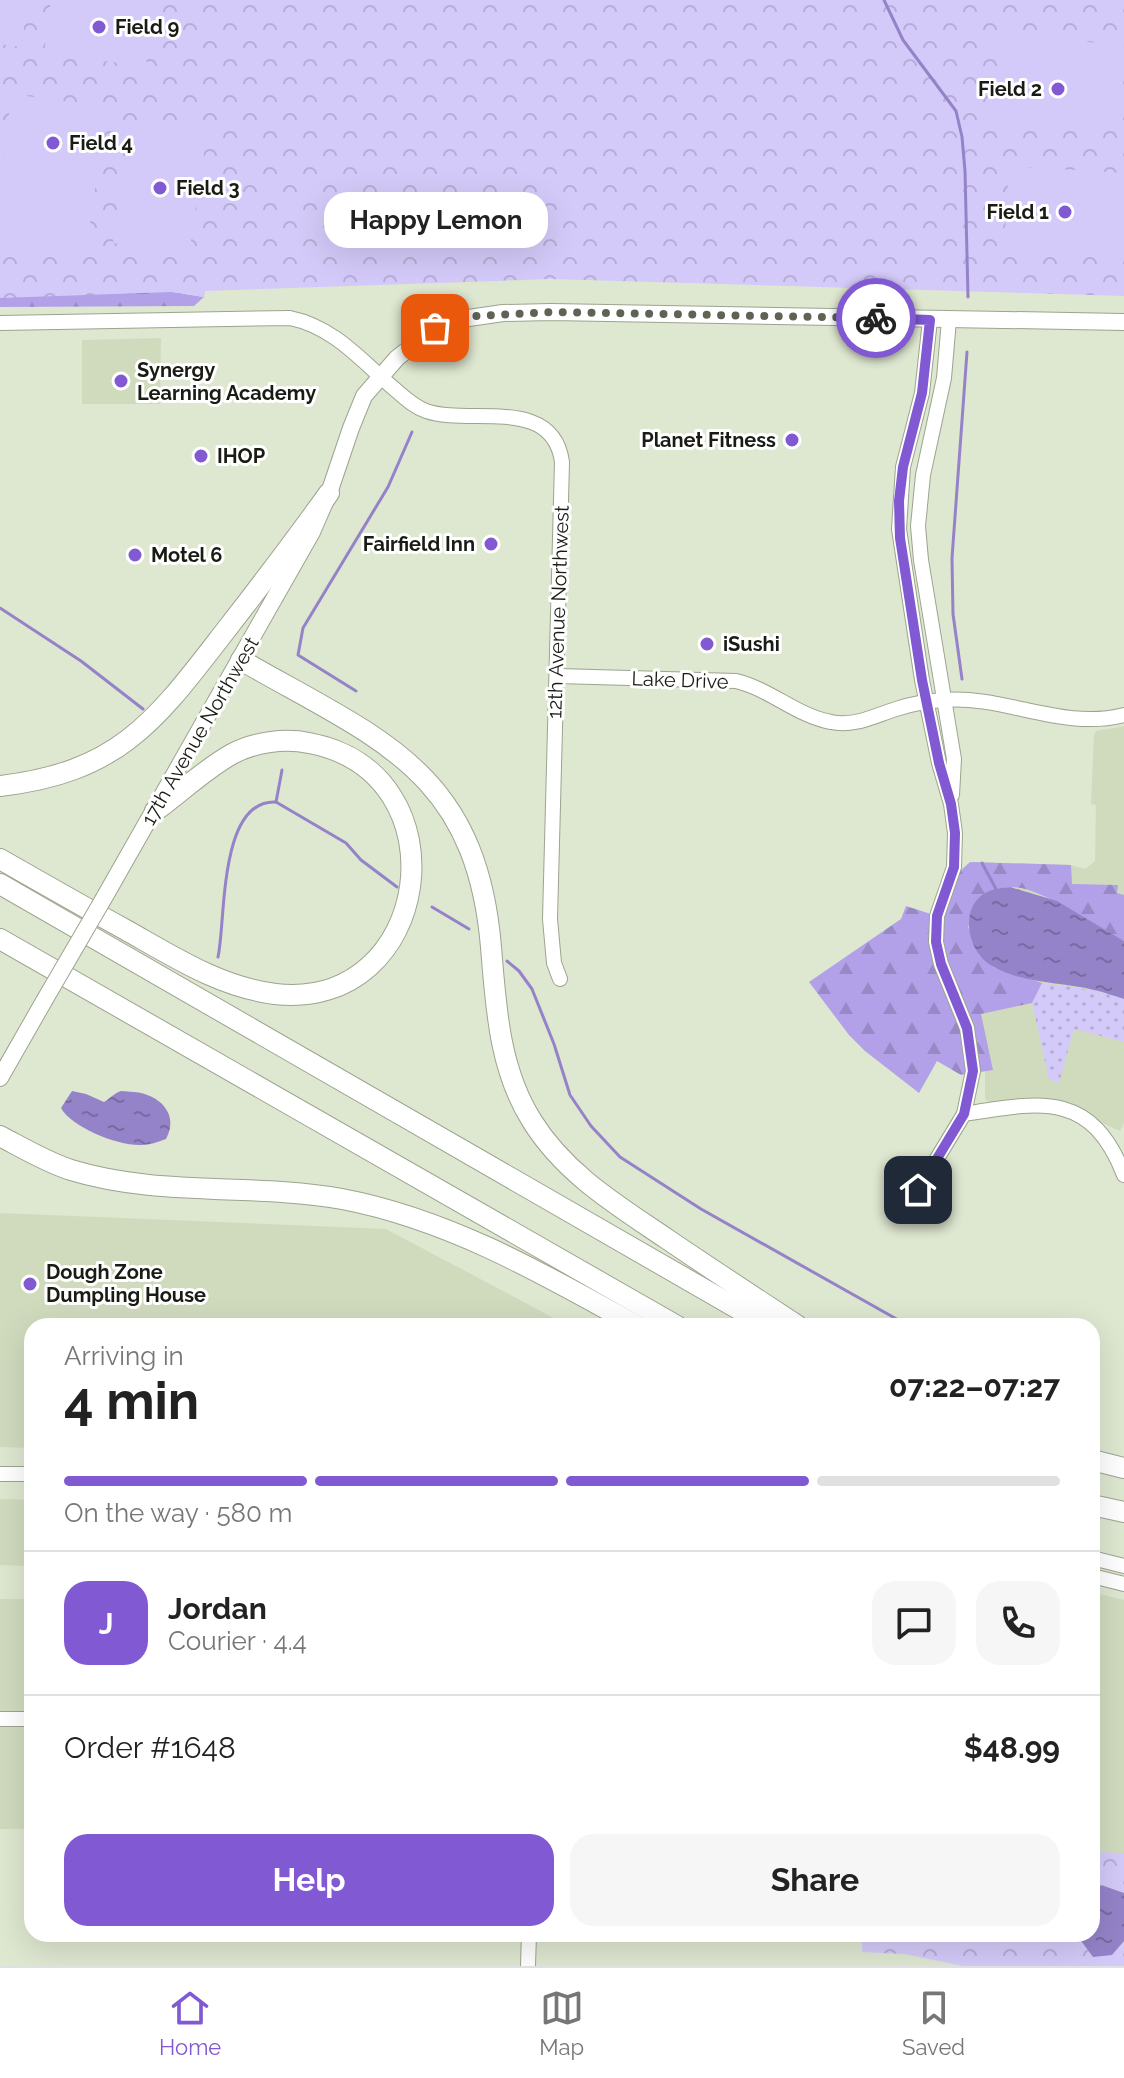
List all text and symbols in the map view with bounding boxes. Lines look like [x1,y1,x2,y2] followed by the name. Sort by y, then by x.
[115,15,180,39] place label: Field 9
[90,18,108,36] marker: Field 9
[978,77,1042,101] place label: Field 2
[1049,80,1067,98] marker: Field 2
[69,131,133,155] place label: Field 4
[44,134,62,152] marker: Field 4
[176,176,240,200] place label: Field 3
[151,179,169,197] marker: Field 3
[323,192,547,248] callout: Happy Lemon
[987,200,1049,224] place label: Field 1
[1056,203,1074,221] marker: Field 1
[350,205,522,235] text: Happy Lemon
[836,278,916,358] courier
[401,294,469,362] pin
[854,296,898,340] icon: bike
[413,306,457,350] icon: bag
[137,358,316,405] place label: Synergy Learning Academy
[112,372,130,390] marker: Synergy Learning Academy
[641,428,776,452] place label: Planet Fitness
[783,431,801,449] marker: Planet Fitness
[217,444,266,468] place label: IHOP
[192,447,210,465] marker: IHOP
[542,505,574,719] street label: 12th Avenue Northwest
[363,532,475,556] place label: Fairfield Inn
[482,535,500,553] marker: Fairfield Inn
[151,543,222,567] place label: Motel 6
[126,546,144,564] marker: Motel 6
[136,632,264,829] street label: 17th Avenue Northwest
[723,632,780,656] place label: iSushi
[698,635,716,653] marker: iSushi
[631,666,729,694] street label: Lake Drive
[884,1156,952,1224] pin
[896,1168,940,1212] icon: home
[46,1260,206,1307] place label: Dough Zone Dumpling House
[21,1275,39,1293] marker: Dough Zone Dumpling House
[64,1341,184,1371] text: Arriving in
[889,1369,1060,1404] text: 07:22–07:27
[64,1370,199,1431] text: 4 min
[64,1498,292,1528] text: On the way · 580 m
[872,1581,956,1665] button: chat
[976,1581,1060,1665] button: phone
[168,1591,267,1626] text: Jordan
[99,1606,113,1641] text: J
[168,1626,307,1656] text: Courier · 4.4
[64,1730,236,1765] text: Order #1648
[964,1730,1060,1765] text: $48.99
[64,1834,554,1926] button: Help
[570,1834,1060,1926] button: Share
[159,1986,221,2060] tab: Home
[539,1986,584,2060] tab: Map
[902,1986,965,2060] tab: Saved

